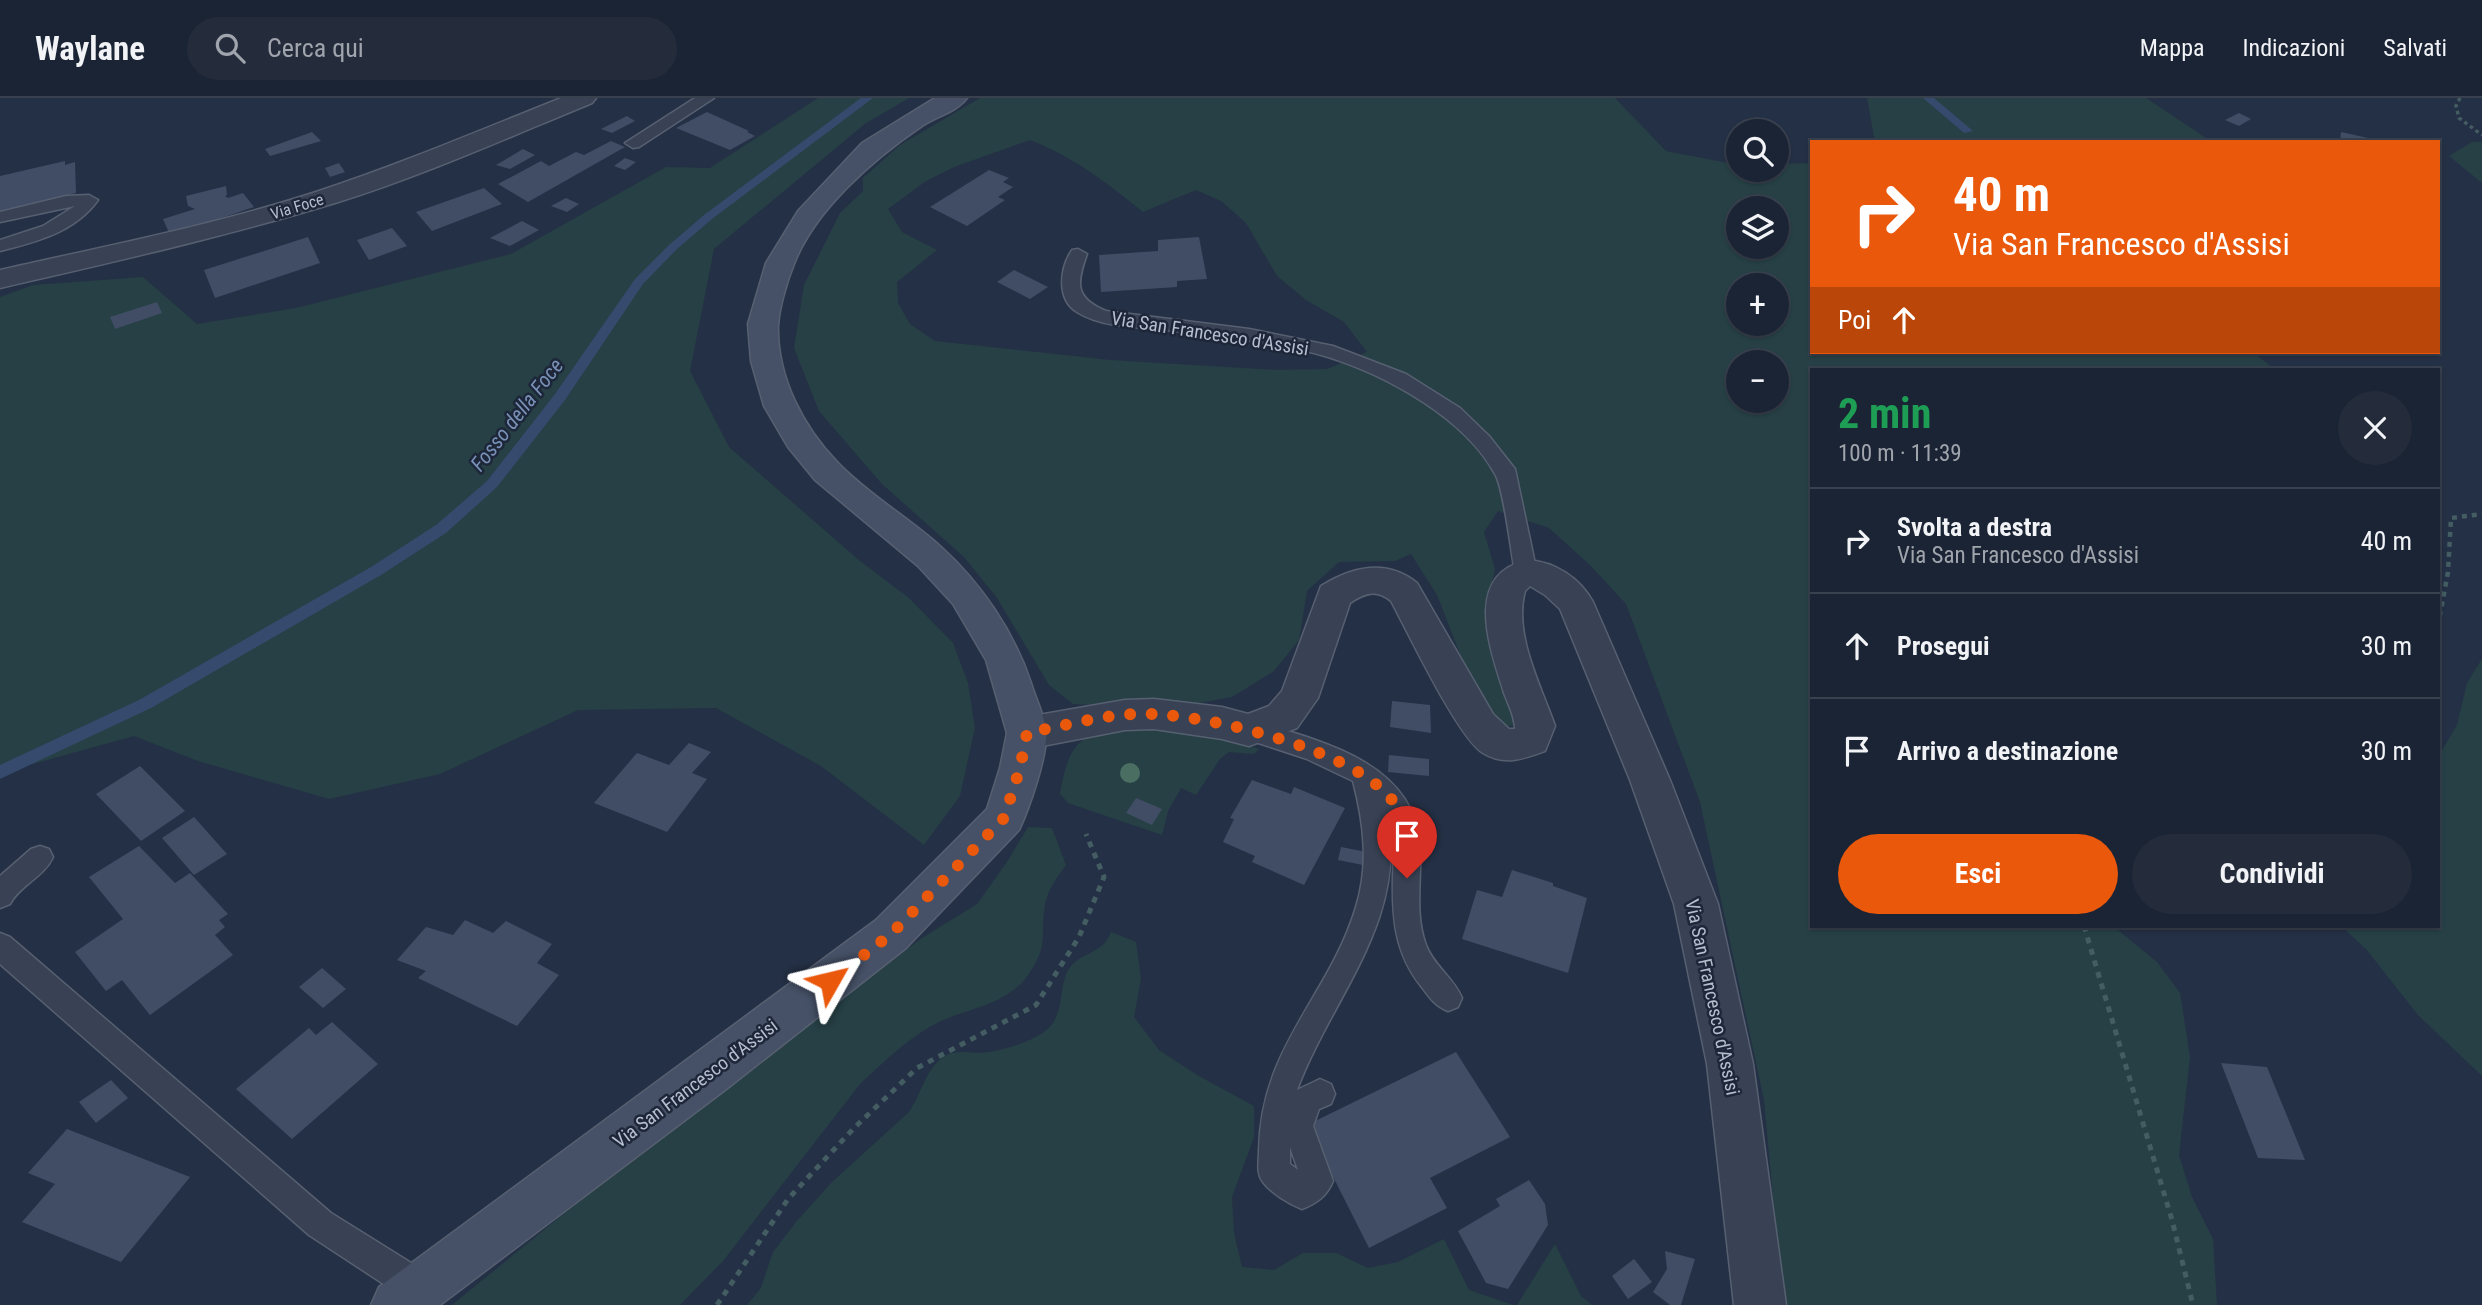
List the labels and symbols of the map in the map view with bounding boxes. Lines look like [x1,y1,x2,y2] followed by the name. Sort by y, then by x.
[268,189,326,224] street label: Via Foce
[1109,306,1310,360] street label: Via San Francesco d'Assisi
[466,354,568,476] water label: Fosso della Foce
[1377,806,1437,878] pin
[1680,897,1745,1097] street label: Via San Francesco d'Assisi
[793,944,867,1018] position arrow
[609,1014,782,1153] street label: Via San Francesco d'Assisi

